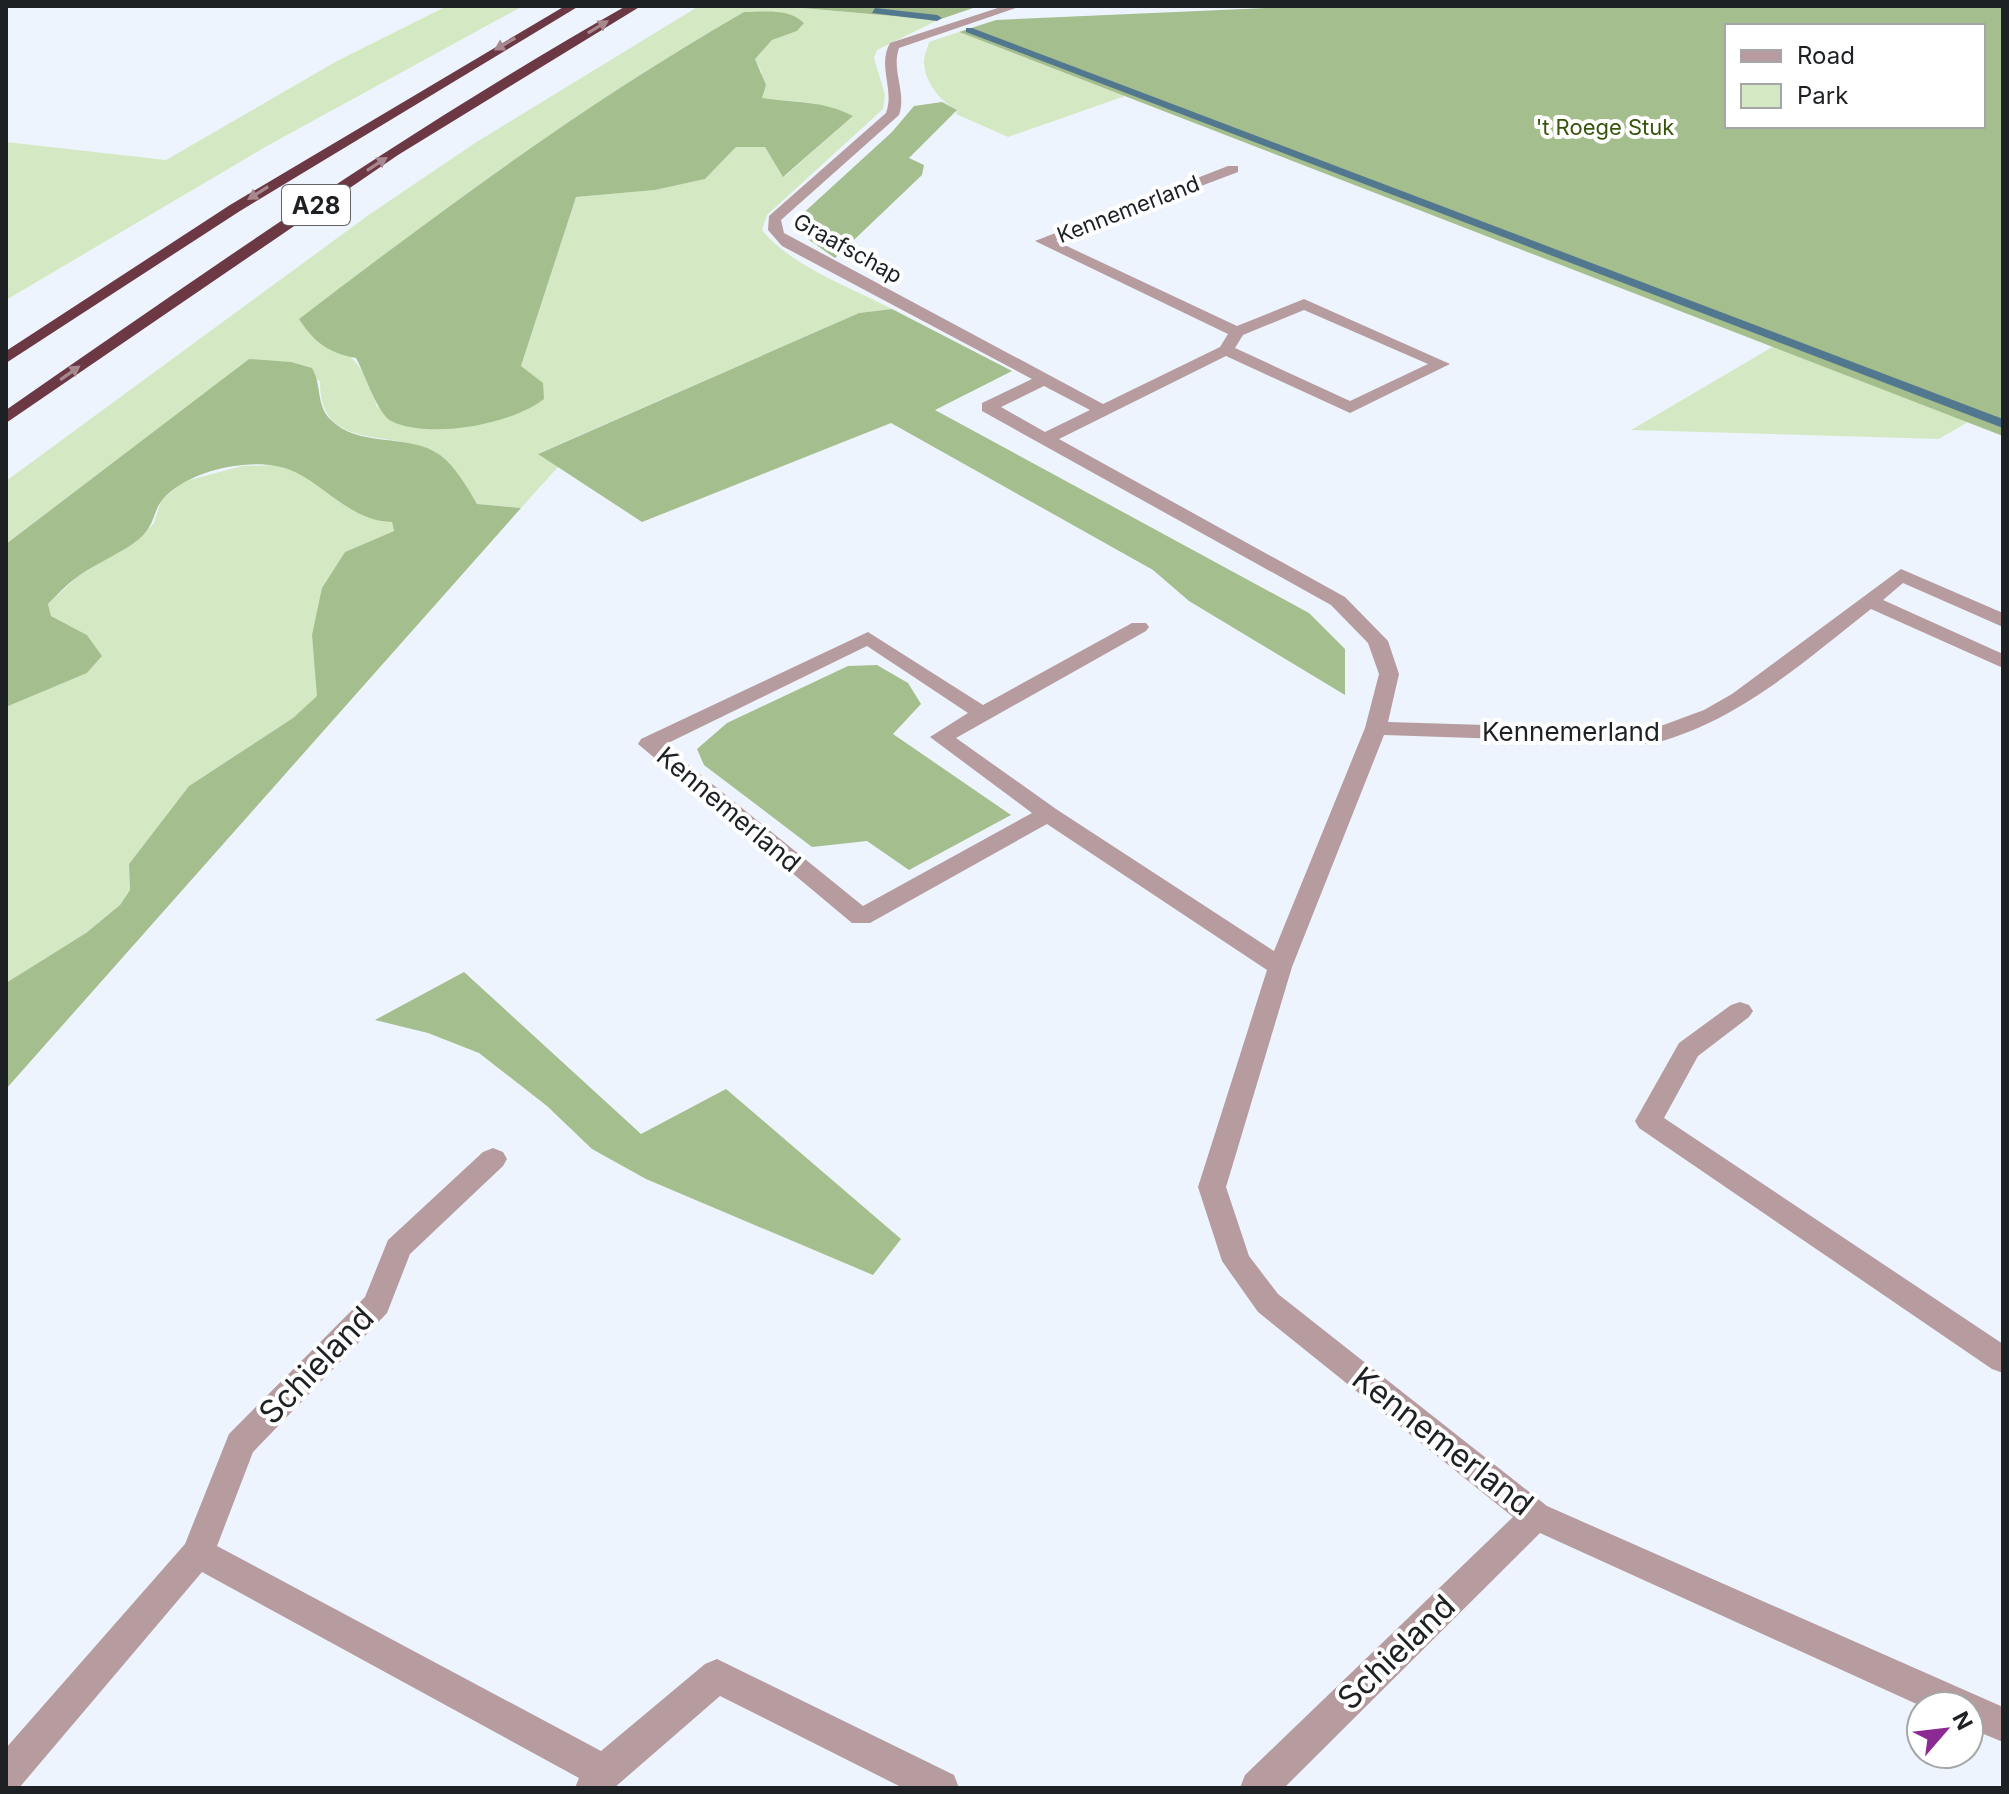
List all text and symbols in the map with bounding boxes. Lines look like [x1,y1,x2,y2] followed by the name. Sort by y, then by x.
[587,20,609,34] one-way arrow
[1725,24,1985,128] legend
[494,37,516,51] one-way arrow
[1797,41,1855,70] text: Road
[1797,81,1848,110] text: Park
[1536,114,1674,140] park label: 't Roege Stuk
[366,157,388,171] one-way arrow
[1053,170,1203,248] street label: Kennemerland
[282,185,350,225] road number: A28
[247,186,269,200] one-way arrow
[789,208,907,288] street label: Graafschap
[59,366,80,381] one-way arrow
[1482,716,1660,747] street label: Kennemerland
[651,740,807,878] street label: Kennemerland
[250,1298,382,1432] street label: Schieland
[1345,1358,1541,1524] street label: Kennemerland
[1329,1586,1463,1718] street label: Schieland
[1905,1690,1985,1770] north arrow
[1947,1707,1978,1734] text: N

